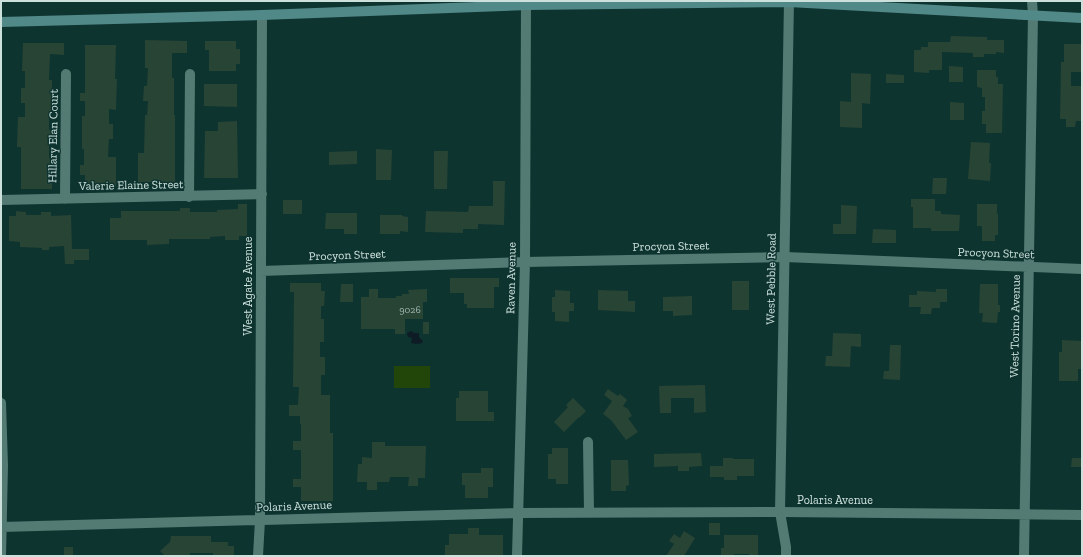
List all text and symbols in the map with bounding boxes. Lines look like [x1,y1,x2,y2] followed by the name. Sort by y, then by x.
[45,88,61,183] street label: Hillary Elan Court
[78,177,184,193] street label: Valerie Elaine Street
[763,233,779,325] street label: West Pebble Road
[241,236,255,335] street label: West Agate Avenue
[632,238,710,254] street label: Procyon Street
[503,242,519,314] street label: Raven Avenue
[957,245,1035,261] street label: Procyon Street
[308,247,386,263] street label: Procyon Street
[1007,274,1023,378] street label: West Torino Avenue
[399,304,421,316] house number: 9026
[797,493,873,507] street label: Polaris Avenue
[256,498,332,514] street label: Polaris Avenue

